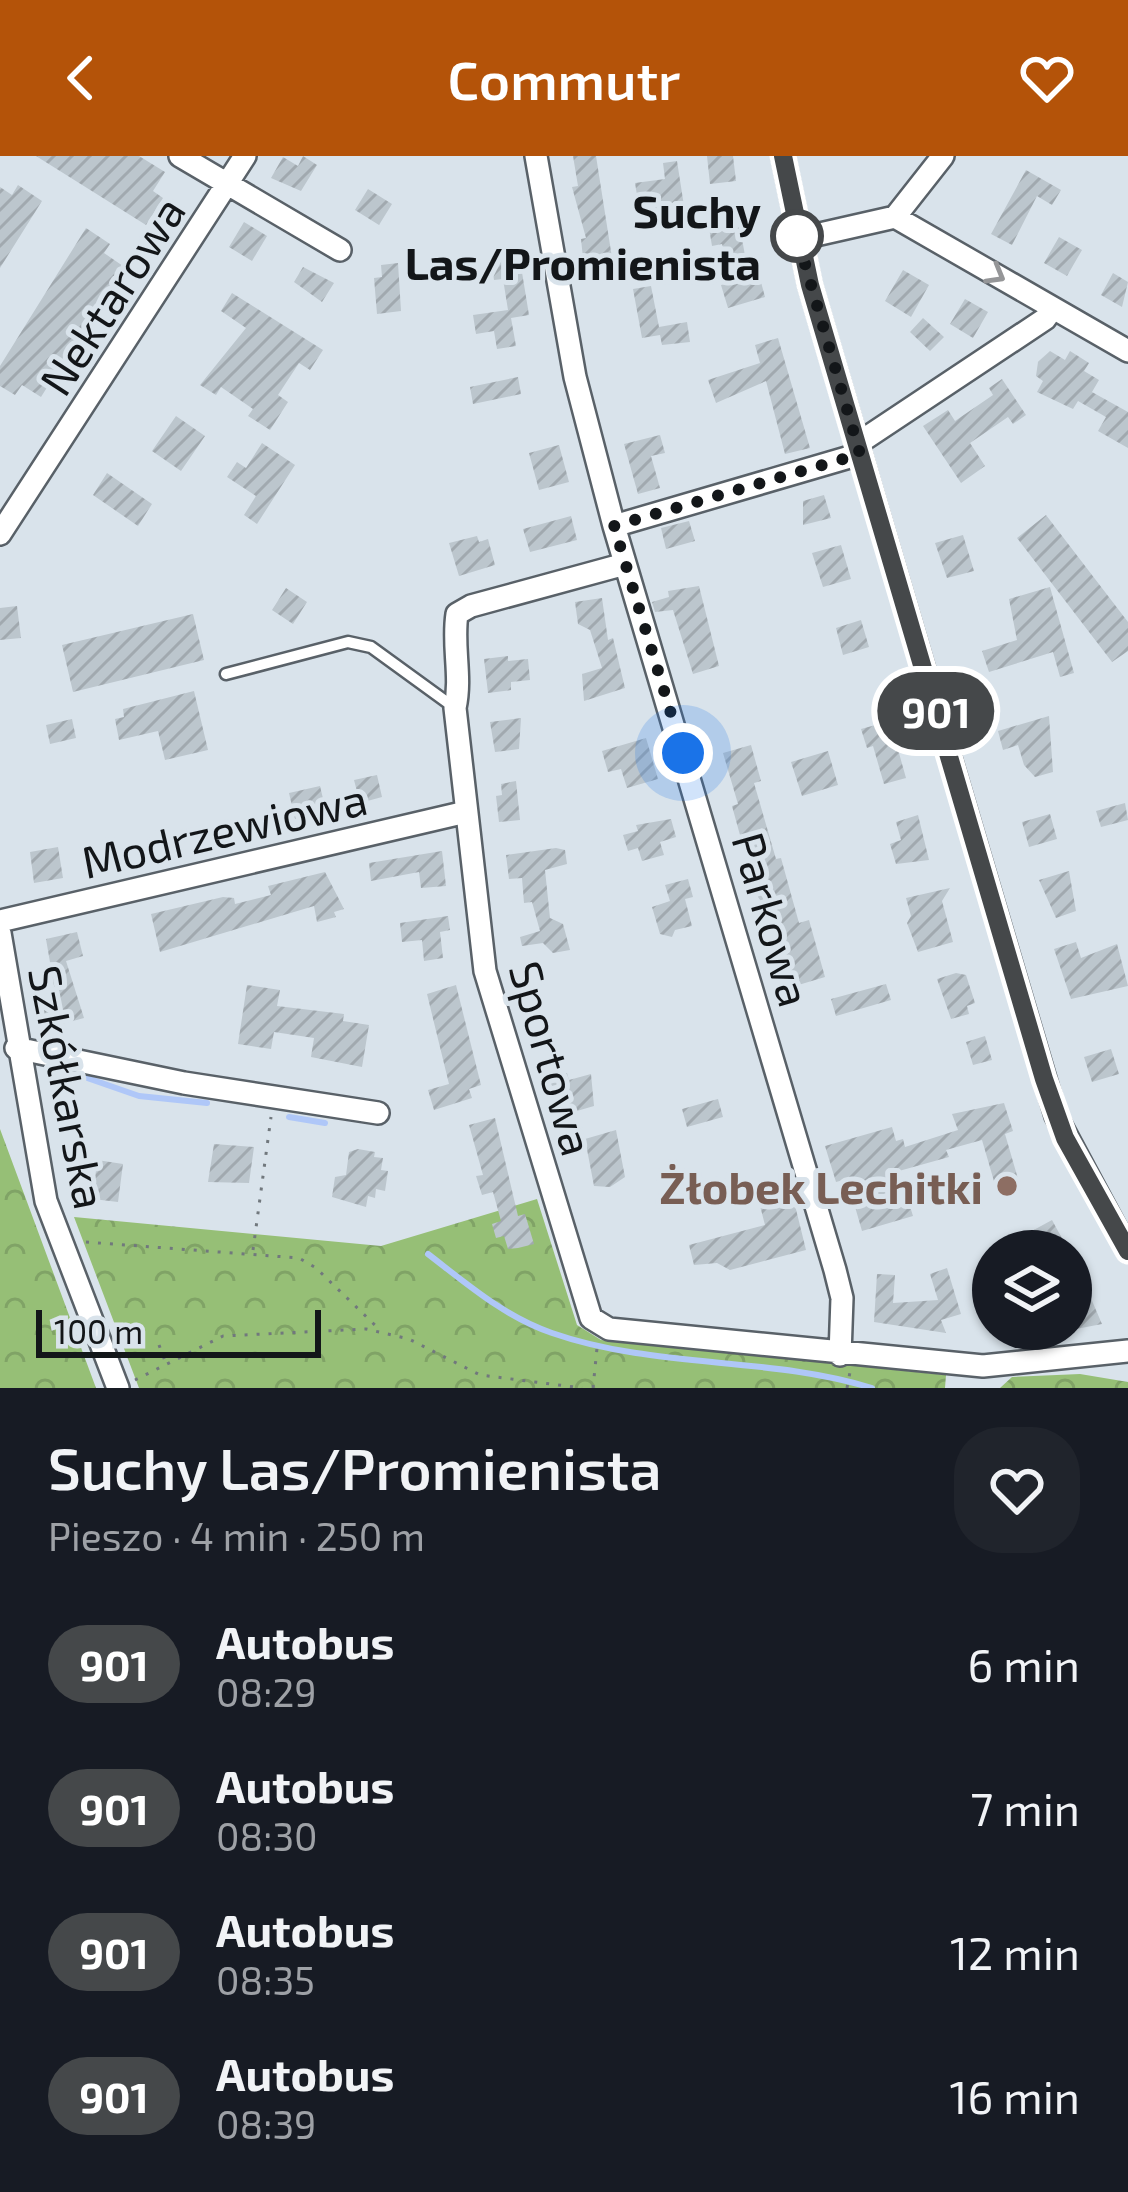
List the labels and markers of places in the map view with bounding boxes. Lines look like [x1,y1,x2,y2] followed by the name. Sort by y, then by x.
[405,183,762,289] place label: Suchy Las/Promienista
[772,211,822,261] marker: Suchy Las/Promienista
[659,1159,983,1213] place label: Żłobek Lechitki
[994,1173,1020,1199] marker: Żłobek Lechitki

